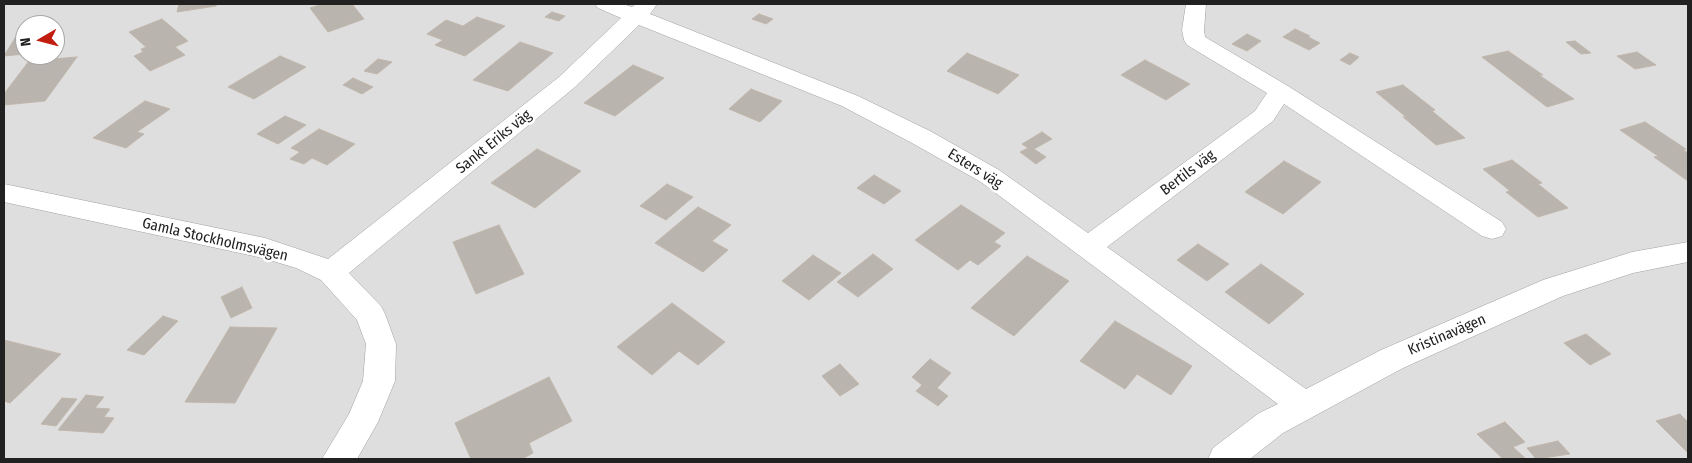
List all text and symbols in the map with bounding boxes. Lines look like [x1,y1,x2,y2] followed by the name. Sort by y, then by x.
[15,15,65,65] north arrow
[17,37,35,47] text: N
[453,106,535,178] street label: Sankt Eriks väg
[944,145,1006,193] street label: Esters väg
[1157,147,1219,199] street label: Bertils väg
[140,214,290,266] street label: Gamla Stockholmsvägen
[1405,311,1489,359] street label: Kristinavägen

